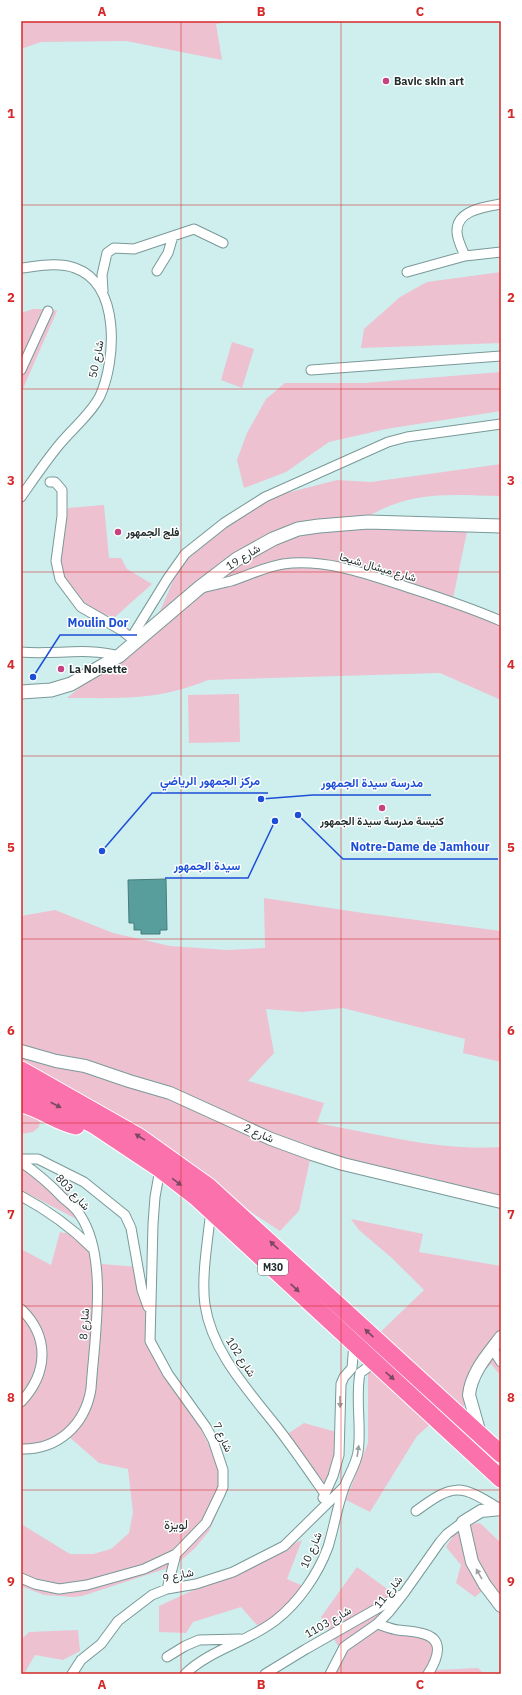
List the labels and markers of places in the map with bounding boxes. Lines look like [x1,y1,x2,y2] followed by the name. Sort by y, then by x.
[394,74,464,88] place label: Bavic skin art
[381,76,391,86] marker: Bavic skin art
[125,525,179,540] place label: فلج الجمهور
[113,527,123,537] marker: فلج الجمهور
[60,611,137,635] callout: Moulin Dor
[69,662,127,676] place label: La Noisette
[56,664,66,674] marker: La Noisette
[152,769,268,793] callout: مركز الجمهور الرياضي
[313,771,431,795] callout: مدرسة سيدة الجمهور
[377,803,387,813] marker: كنيسة مدرسة سيدة الجمهور
[319,814,444,828] place label: كنيسة مدرسة سيدة الجمهور
[343,835,498,859] callout: Notre-Dame de Jamhour
[165,854,248,878] callout: سيدة الجمهور

